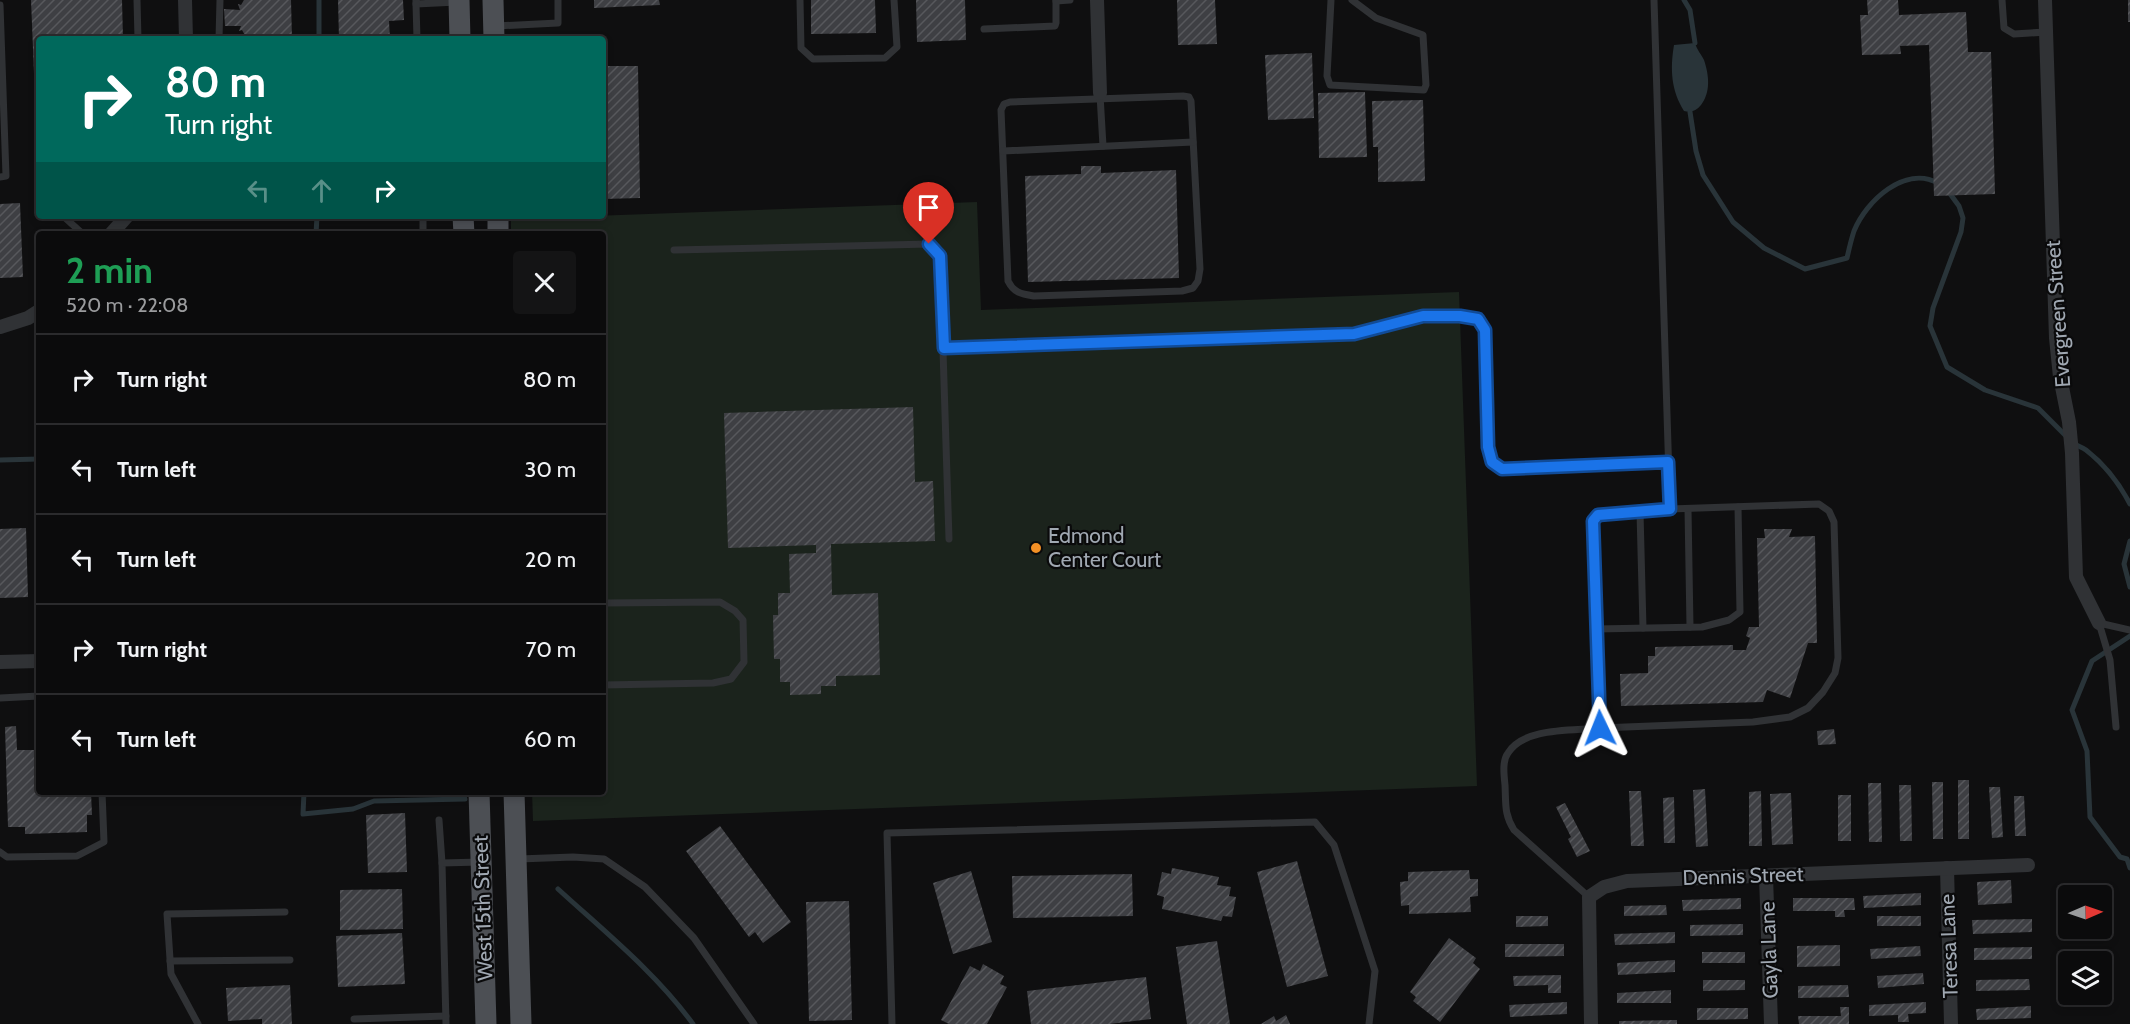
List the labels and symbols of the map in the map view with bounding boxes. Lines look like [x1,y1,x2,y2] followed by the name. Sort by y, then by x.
[903,182,954,244] pin
[2040,240,2075,388] street label: Evergreen Street
[1048,523,1161,572] place label: Edmond Center Court
[1029,541,1043,555] marker: Edmond Center Court
[1568,696,1632,760] position arrow
[467,835,498,981] street label: West 15th Street
[1682,861,1804,890] street label: Dennis Street
[2058,885,2112,939] north arrow
[1934,893,1963,998] street label: Teresa Lane
[1754,901,1783,999] street label: Gayla Lane

